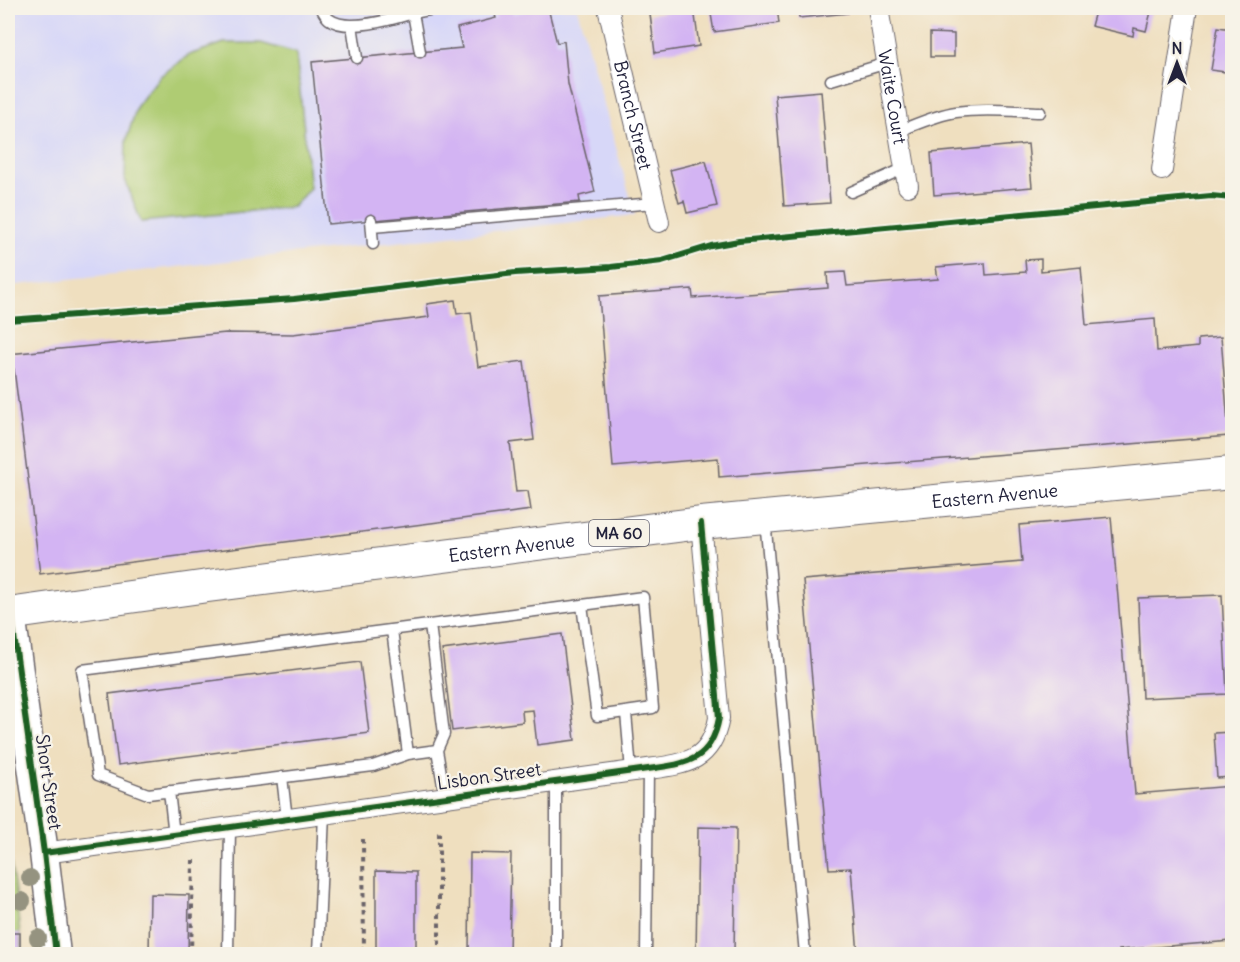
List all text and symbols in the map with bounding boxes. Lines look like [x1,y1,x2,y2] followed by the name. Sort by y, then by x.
[1147,33,1207,93] north arrow
[1171,38,1183,58] text: N
[874,48,912,146] street label: Waite Court
[609,58,658,172] street label: Branch Street
[931,478,1059,513] street label: Eastern Avenue
[589,520,649,546] road number: MA 60
[447,528,576,567] street label: Eastern Avenue
[31,733,67,831] street label: Short Street
[435,757,543,795] street label: Lisbon Street

